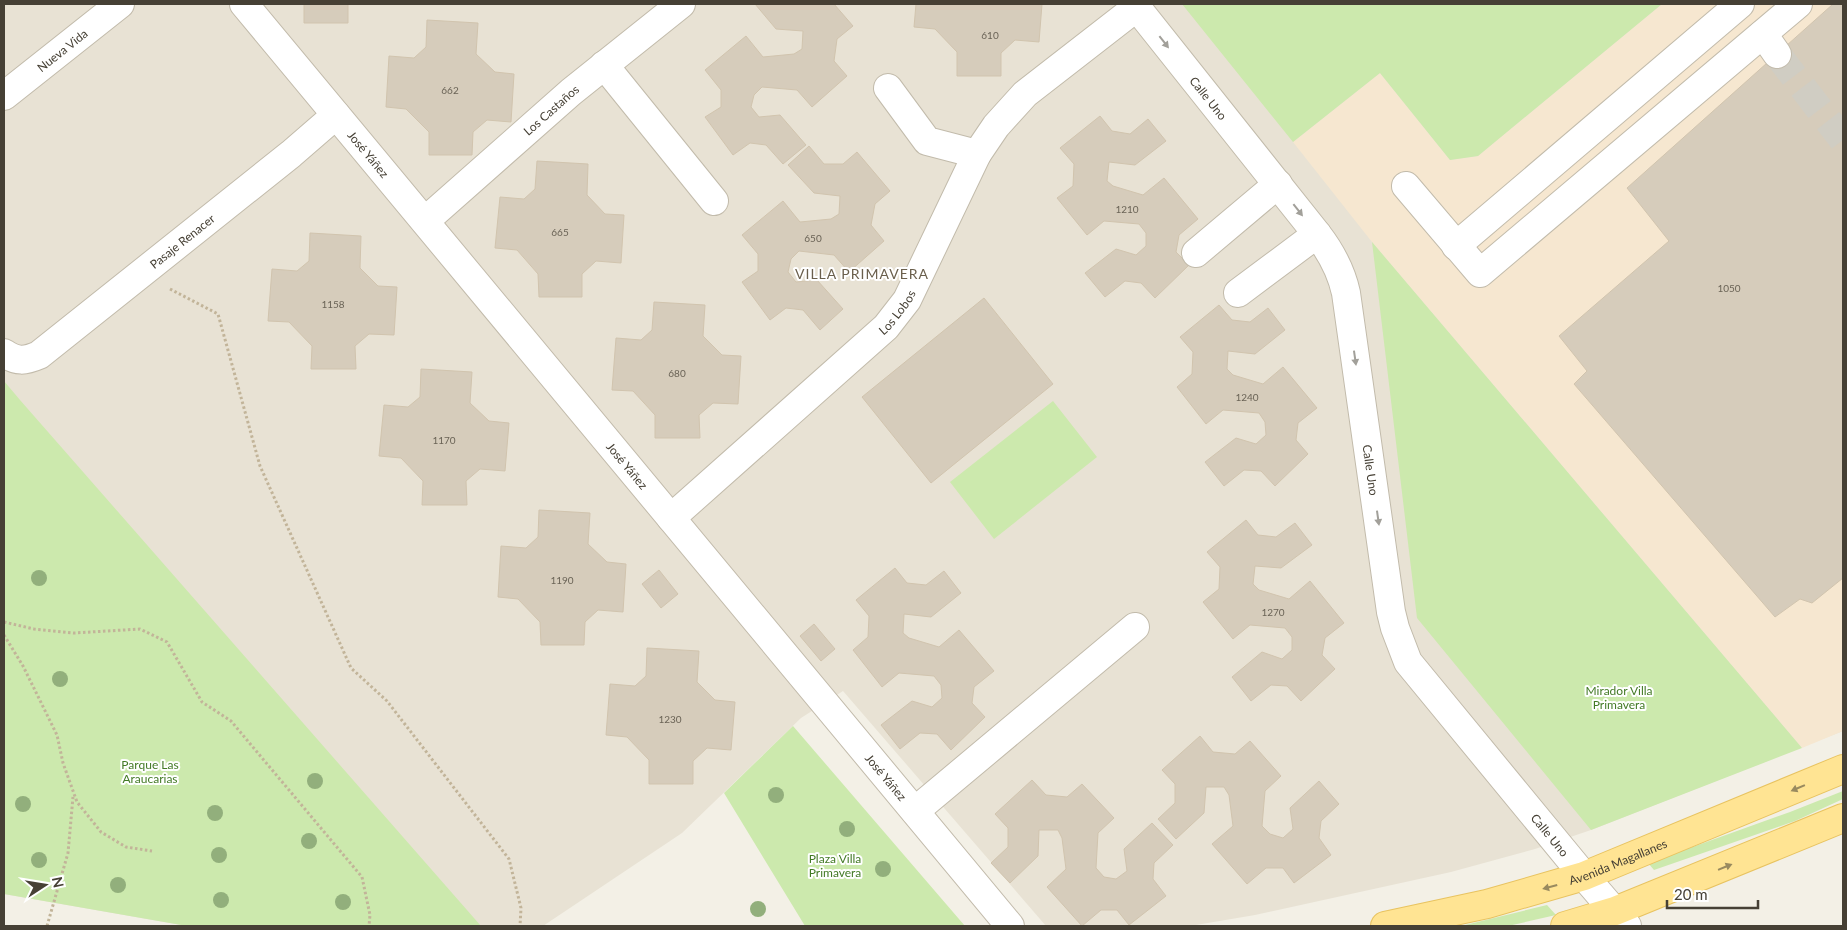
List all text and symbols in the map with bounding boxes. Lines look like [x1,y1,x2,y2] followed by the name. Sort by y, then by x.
[34,25,90,75] street label: Nueva Vida
[981,29,999,41] house number: 610
[1159,35,1169,49] one-way arrow
[1187,73,1231,123] street label: Calle Uno
[520,81,582,138] street label: Los Castaños
[441,84,459,96] house number: 662
[345,127,393,181] street label: José Yáñez
[1115,203,1139,215] house number: 1210
[1293,203,1304,216] one-way arrow
[146,210,218,271] street label: Pasaje Renacer
[551,226,569,238] house number: 665
[804,232,822,244] house number: 650
[795,265,929,282] district label: VILLA PRIMAVERA
[1717,282,1741,294] house number: 1050
[875,287,918,338] street label: Los Lobos
[321,298,345,310] house number: 1158
[1352,350,1360,366] one-way arrow
[668,367,686,379] house number: 680
[1235,391,1259,403] house number: 1240
[432,434,456,446] house number: 1170
[604,439,652,492] street label: José Yáñez
[1360,444,1382,497] street label: Calle Uno
[1374,511,1382,527] one-way arrow
[550,574,574,586] house number: 1190
[1261,606,1285,618] house number: 1270
[1585,683,1653,712] park label: Mirador Villa Primavera
[658,713,682,725] house number: 1230
[862,751,910,804] street label: José Yáñez
[121,757,179,786] park label: Parque Las Araucarias
[1791,784,1805,792] one-way arrow
[1528,810,1572,860] street label: Calle Uno
[1567,835,1669,888] street label: Avenida Magallanes
[809,851,861,880] park label: Plaza Villa Primavera
[20,860,70,910] north arrow
[1718,862,1733,870] one-way arrow
[49,875,68,889] text: N
[1667,878,1758,910] scale bar
[1542,883,1557,891] one-way arrow
[1674,885,1708,903] text: 20 m

